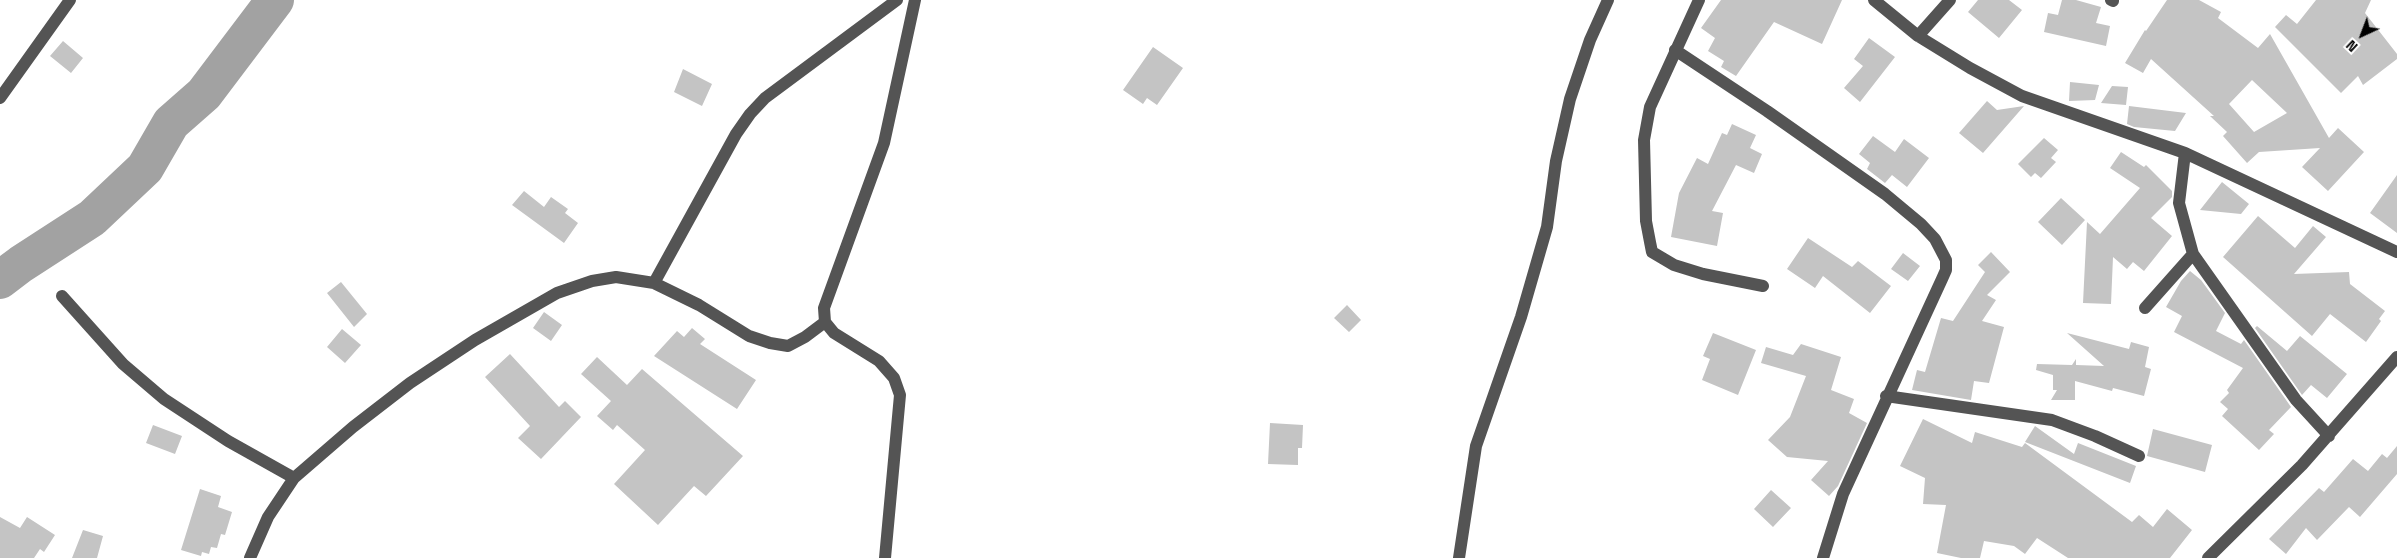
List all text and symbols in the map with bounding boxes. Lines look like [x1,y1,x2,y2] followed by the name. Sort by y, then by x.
[2337,10,2387,60] north arrow
[2342,36,2361,56] text: N

